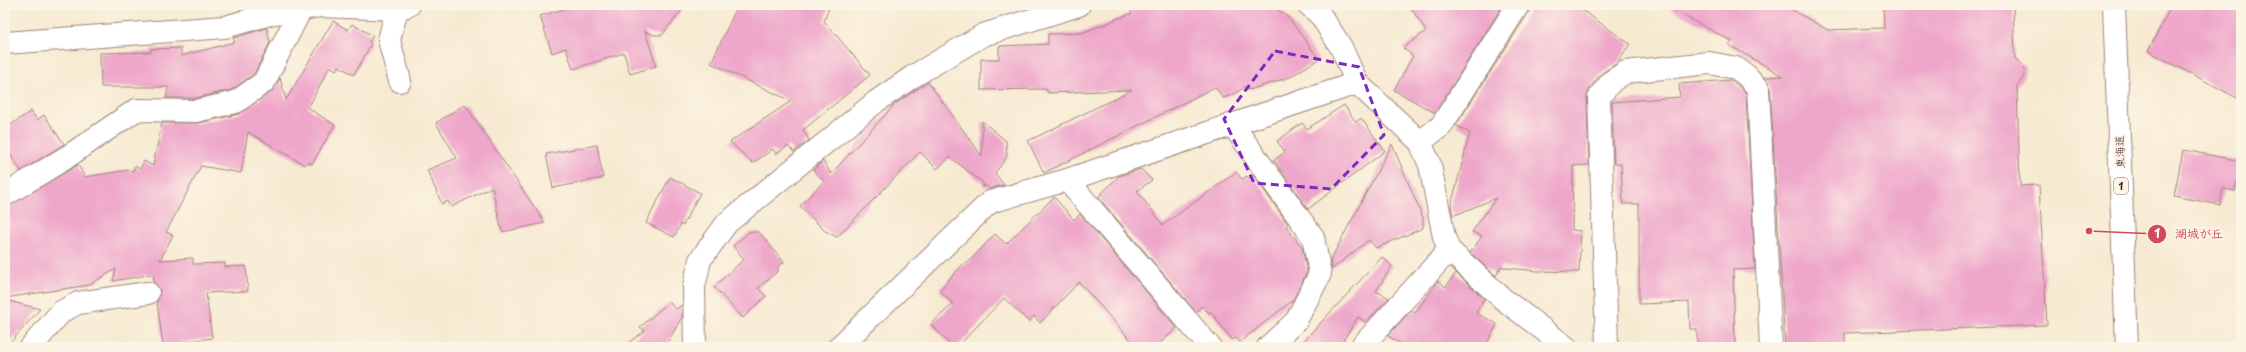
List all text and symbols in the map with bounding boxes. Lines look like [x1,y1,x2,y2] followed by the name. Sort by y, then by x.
[2110,135,2129,169] street label: 東海道
[2114,178,2128,194] road number: 1
[2147,222,2231,246] callout: 湖城が丘
[2154,224,2160,242] text: 1
[2175,224,2223,242] text: 湖城が丘

